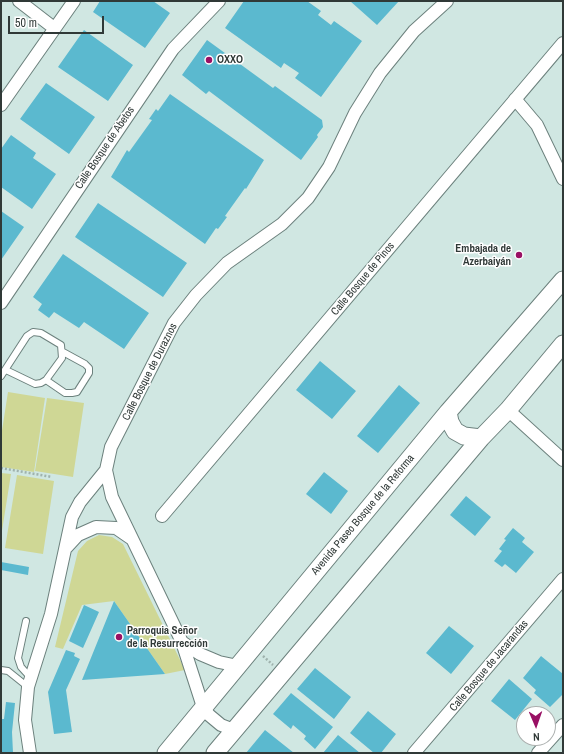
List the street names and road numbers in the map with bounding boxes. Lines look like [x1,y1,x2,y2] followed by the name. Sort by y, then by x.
[72,104,138,192] street label: Calle Bosque de Abetos
[328,240,398,318] street label: Calle Bosque de Pinos
[120,321,180,423] street label: Calle Bosque de Duraznos
[309,452,417,578] street label: Avenida Paseo Bosque de la Reforma
[447,618,531,714] street label: Calle Bosque de Jacarandas

